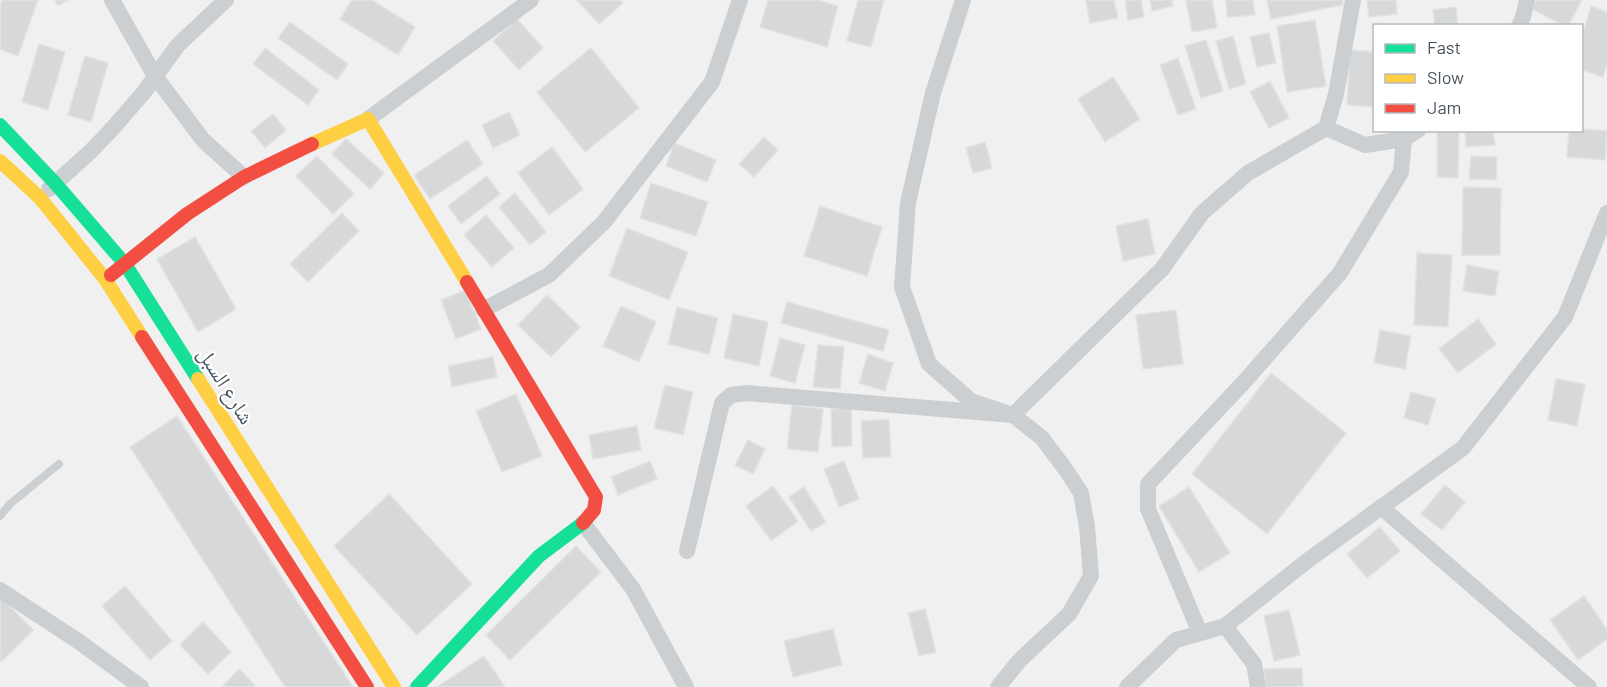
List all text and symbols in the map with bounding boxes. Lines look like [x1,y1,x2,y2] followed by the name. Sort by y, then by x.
[1373,24,1583,132] legend
[1427,36,1461,58] text: Fast
[1427,66,1464,88] text: Slow
[1427,96,1461,118] text: Jam
[192,342,260,429] street label: شارع السبل

